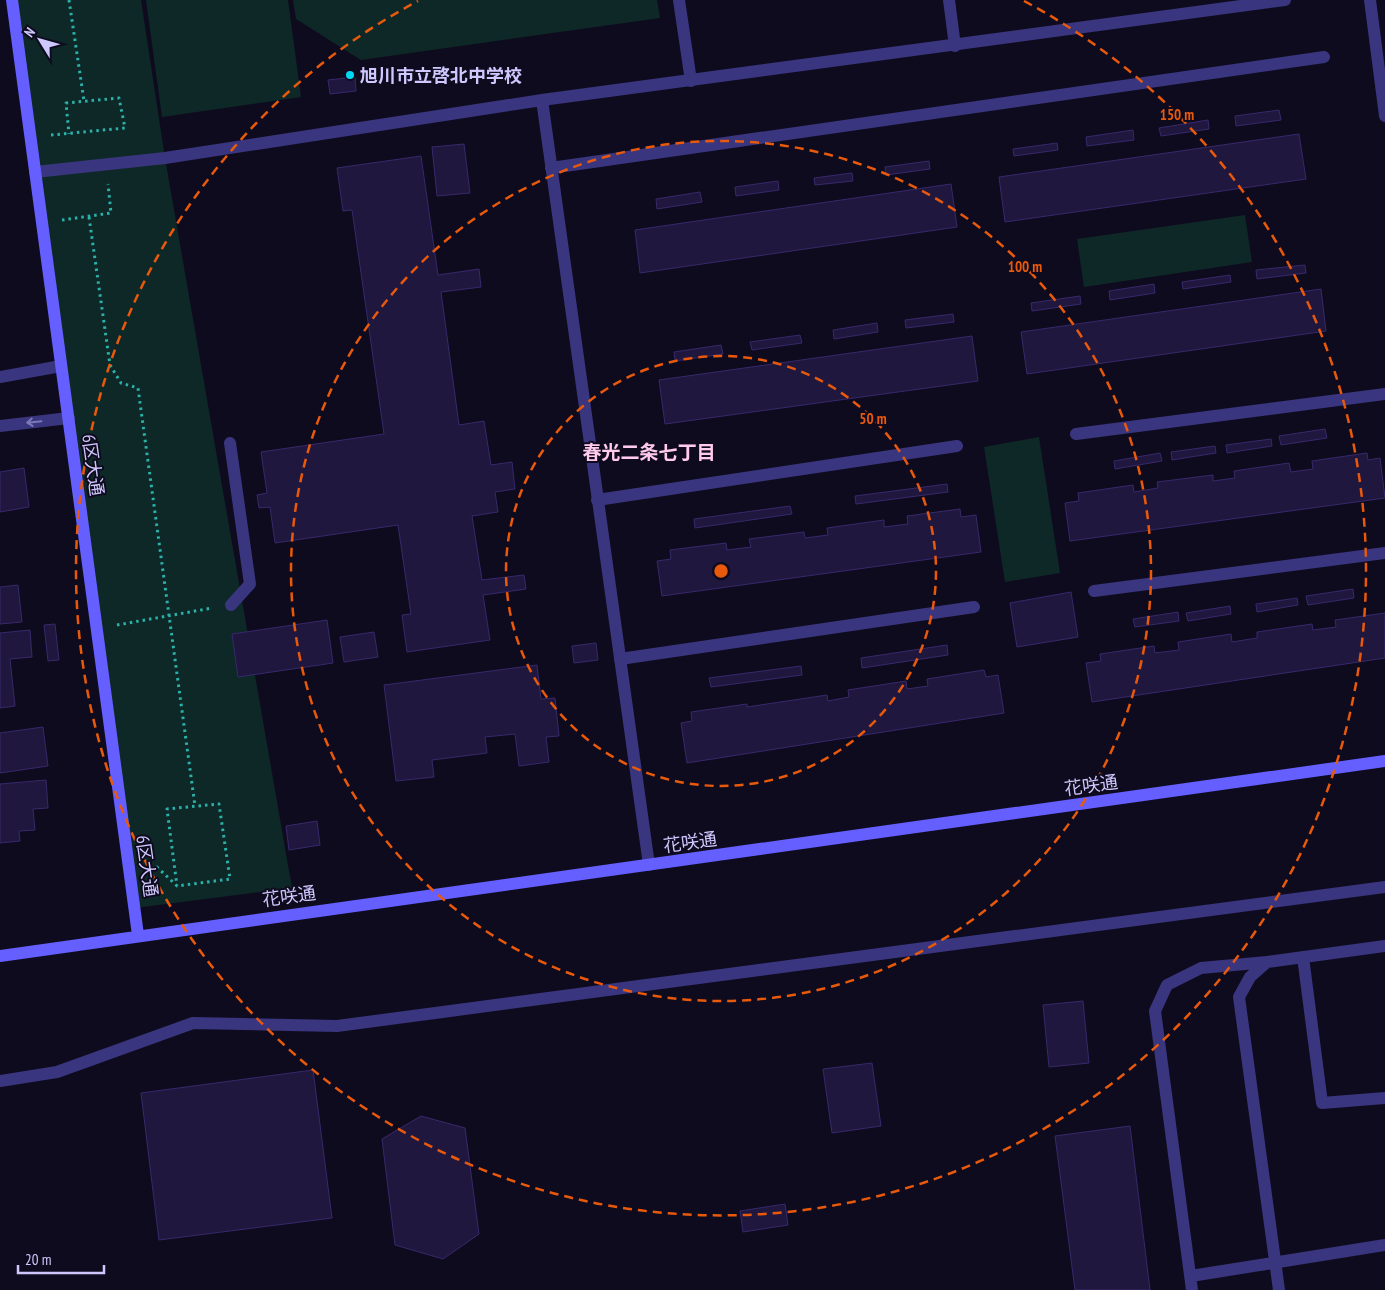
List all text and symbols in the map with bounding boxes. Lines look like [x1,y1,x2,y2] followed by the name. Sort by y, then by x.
[15,15,65,65] north arrow
[20,24,39,41] text: N
[360,64,522,87] place label: 旭川市立啓北中学校
[344,69,356,81] marker: 旭川市立啓北中学校
[1160,105,1194,124] text: 150 m
[1008,257,1042,276] text: 100 m
[859,409,887,428] text: 50 m
[27,417,43,427] one-way arrow
[77,433,109,497] street label: 6区大通
[582,440,716,464] district label: 春光二条七丁目
[712,562,730,580] centre of rings
[1063,770,1119,800] street label: 花咲通
[662,827,718,857] street label: 花咲通
[131,834,163,898] street label: 6区大通
[261,881,317,911] street label: 花咲通
[18,1242,104,1274] scale bar
[25,1250,51,1269] text: 20 m

